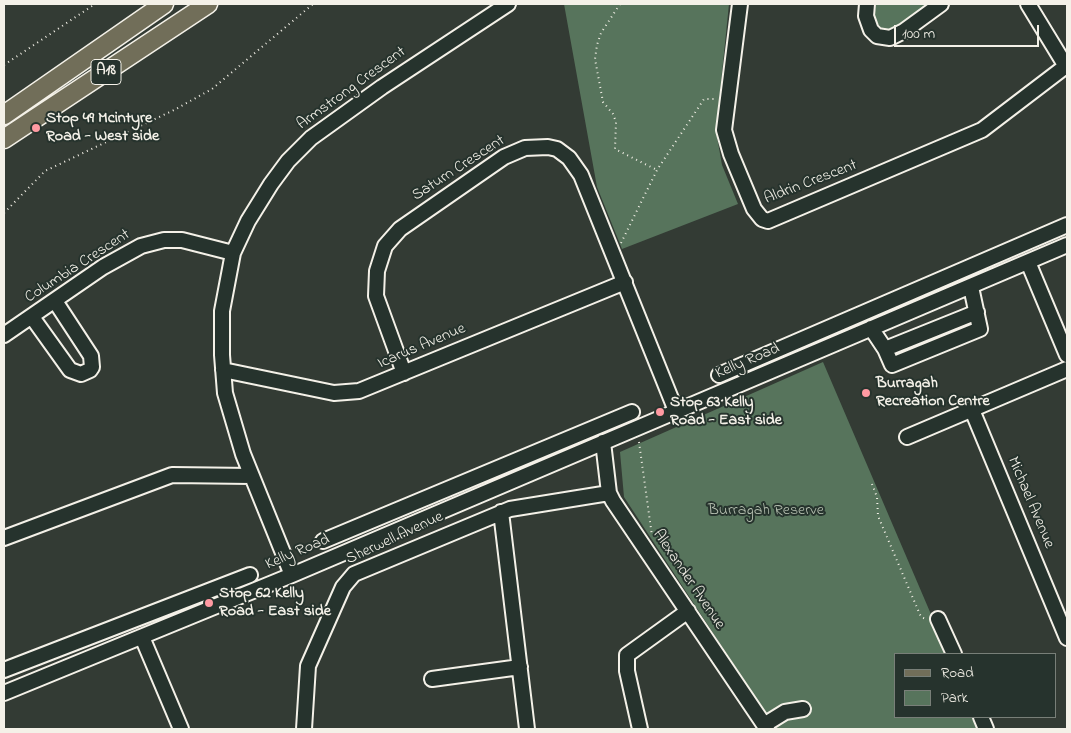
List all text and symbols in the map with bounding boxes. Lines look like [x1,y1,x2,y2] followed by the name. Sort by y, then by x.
[896,15,1041,47] scale bar
[902,23,935,45] text: 100 m
[294,43,410,135] street label: Armstrong Crescent
[91,60,121,84] road number: A18
[46,109,159,147] place label: Stop 49 Mcintyre Road - West side
[30,122,42,134] marker: Stop 49 Mcintyre Road - West side
[409,132,509,206] street label: Saturn Crescent
[762,157,860,209] street label: Aldrin Crescent
[22,226,134,308] street label: Columbia Crescent
[375,320,469,374] street label: Icarus Avenue
[713,340,783,384] street label: Kelly Road
[876,374,990,412] place label: Burragah Recreation Centre
[860,387,872,399] marker: Burragah Recreation Centre
[670,393,782,431] place label: Stop 63 Kelly Road - East side
[654,406,666,418] marker: Stop 63 Kelly Road - East side
[1002,454,1058,552] street label: Michael Avenue
[708,501,824,521] park label: Burragah Reserve
[343,508,447,570] street label: Sherwell Avenue
[648,526,728,634] street label: Alexander Avenue
[263,531,333,575] street label: Kelly Road
[219,584,331,622] place label: Stop 62 Kelly Road - East side
[203,597,215,609] marker: Stop 62 Kelly Road - East side
[894,653,1056,718] legend
[941,662,974,684] text: Road
[941,687,968,709] text: Park

